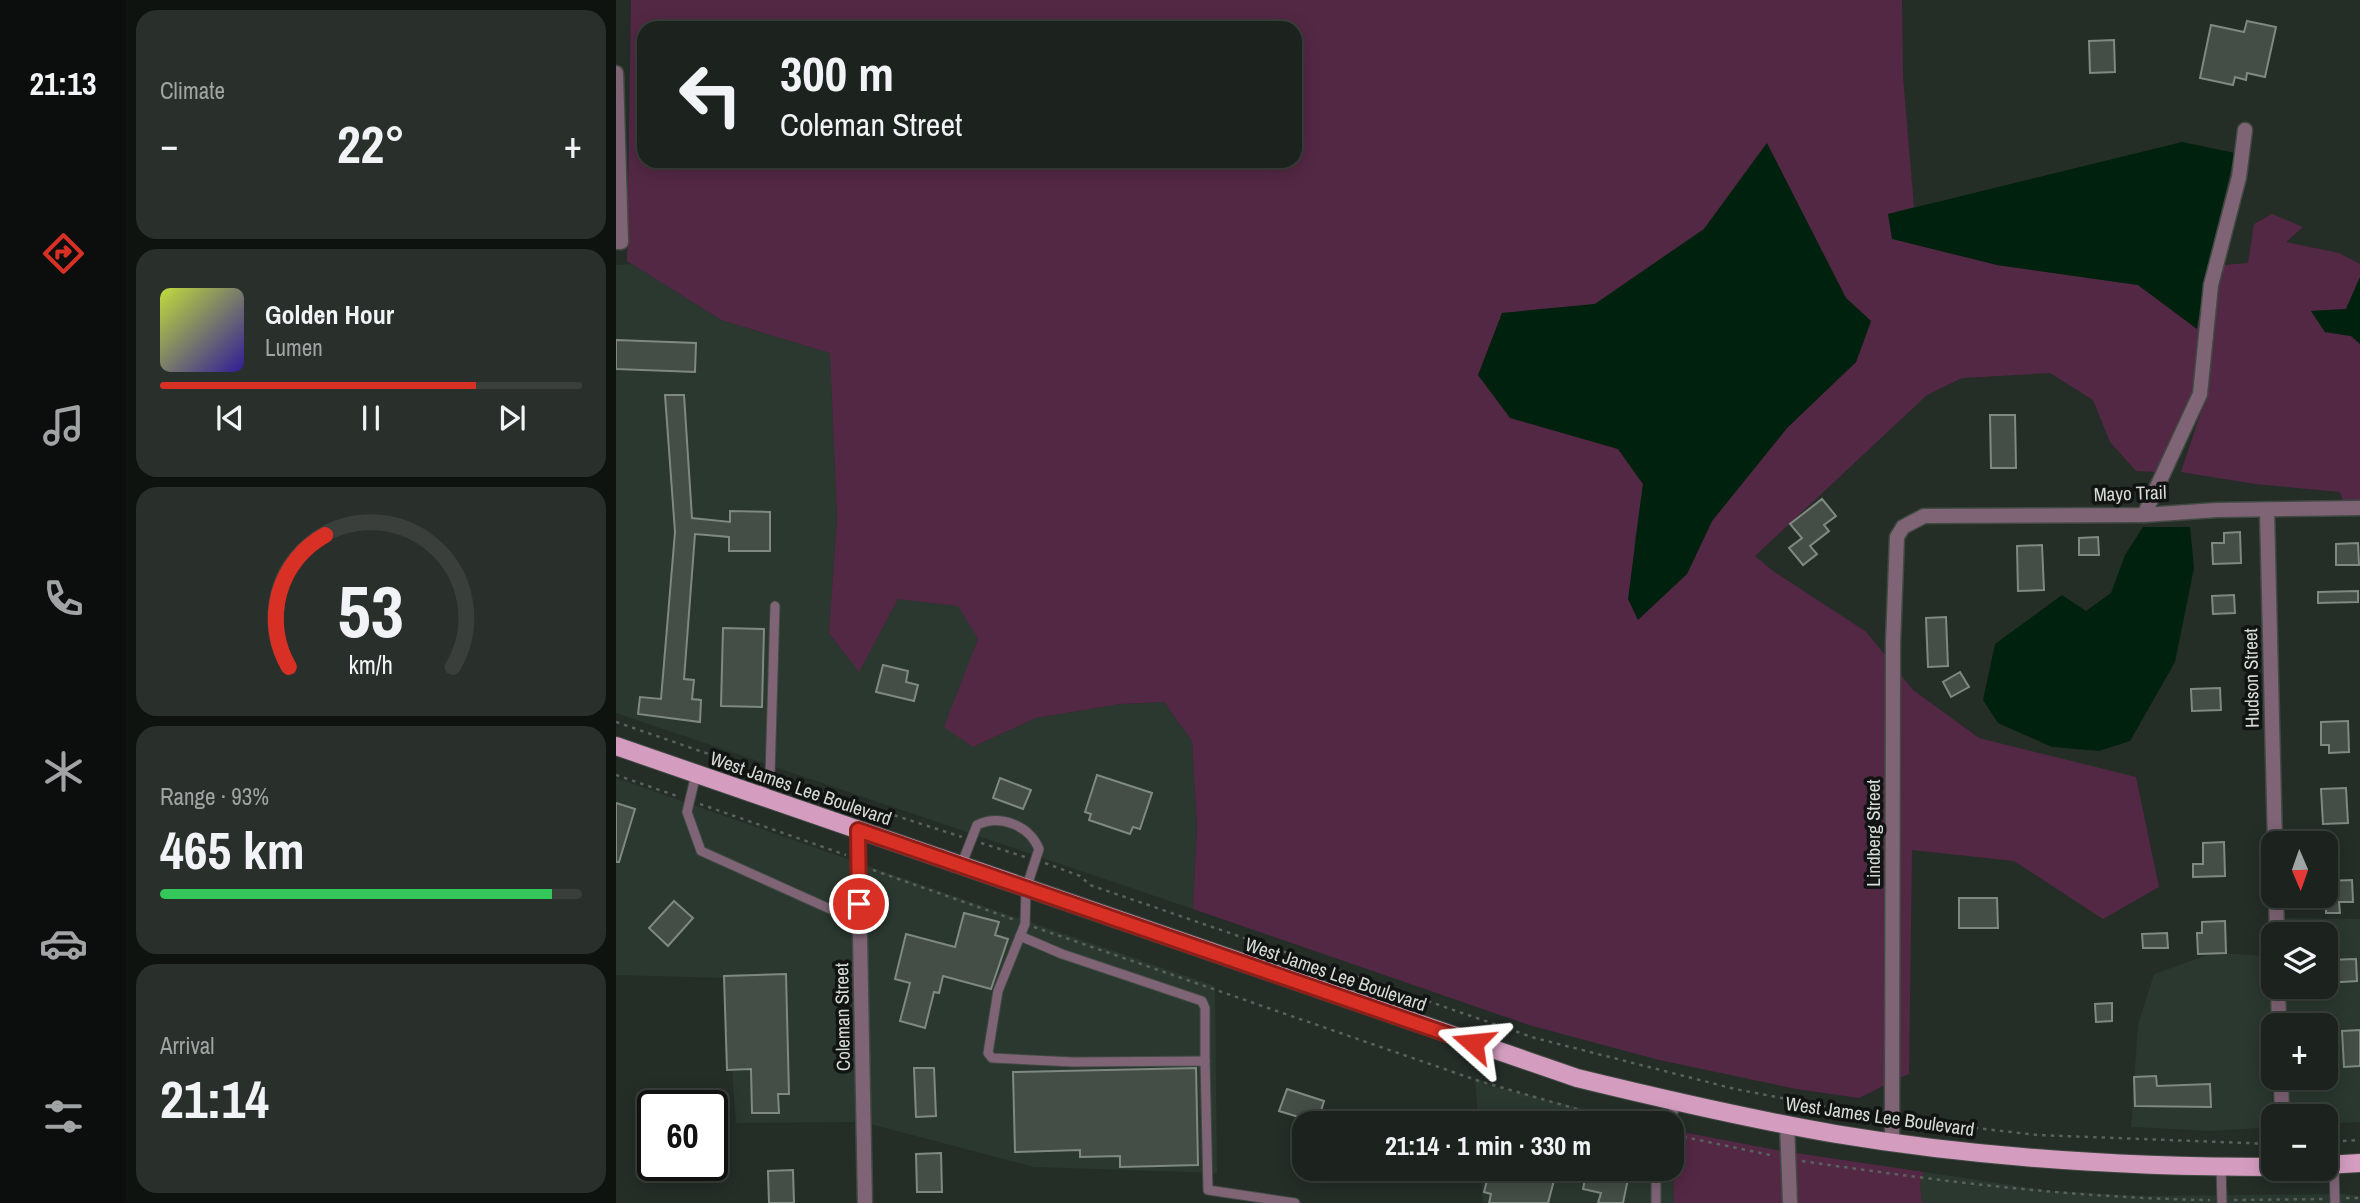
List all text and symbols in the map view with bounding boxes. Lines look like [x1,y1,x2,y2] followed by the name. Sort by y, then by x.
[780,40,894,106] text: 300 m
[665,49,756,140] icon: left
[29,62,97,105] text: 21:13
[160,75,225,106] text: Climate
[780,103,962,146] text: Coleman Street
[337,109,405,179] text: 22°
[160,119,178,170] text: −
[564,119,582,170] text: +
[39,229,88,278] icon: directions
[265,297,394,332] text: Golden Hour
[265,332,323,363] text: Lumen
[211,399,249,437] icon: previous
[352,399,390,437] icon: pause
[493,399,531,437] icon: next
[39,401,88,450] icon: music
[2093,479,2167,507] street label: Mayo Trail
[338,563,404,661] text: 53
[39,574,88,623] icon: phone
[2237,627,2265,728] street label: Hudson Street
[349,648,393,682] text: km/h
[707,745,895,831] street label: West James Lee Boulevard
[39,747,88,796] icon: climate
[1860,779,1886,887] street label: Lindberg Street
[160,781,269,812] text: Range · 93%
[160,815,305,885] text: 465 km
[2261,831,2338,908] north arrow
[2261,831,2338,1181] map controls
[829,874,889,934] pin
[840,885,878,923] icon: arrive
[39,919,88,968] icon: car
[2261,922,2338,999] button: layers
[1242,931,1430,1017] street label: West James Lee Boulevard
[828,962,856,1071] street label: Coleman Street
[1436,1006,1510,1080] position arrow
[2261,1013,2338,1090] button: +
[160,1030,215,1061] text: Arrival
[160,1064,269,1134] text: 21:14
[637,1090,728,1181] speed limit sign: 60
[1784,1090,1976,1142] street label: West James Lee Boulevard
[39,1092,88,1141] icon: filters
[2261,1104,2338,1181] button: −
[1385,1128,1591,1163] text: 21:14 · 1 min · 330 m

